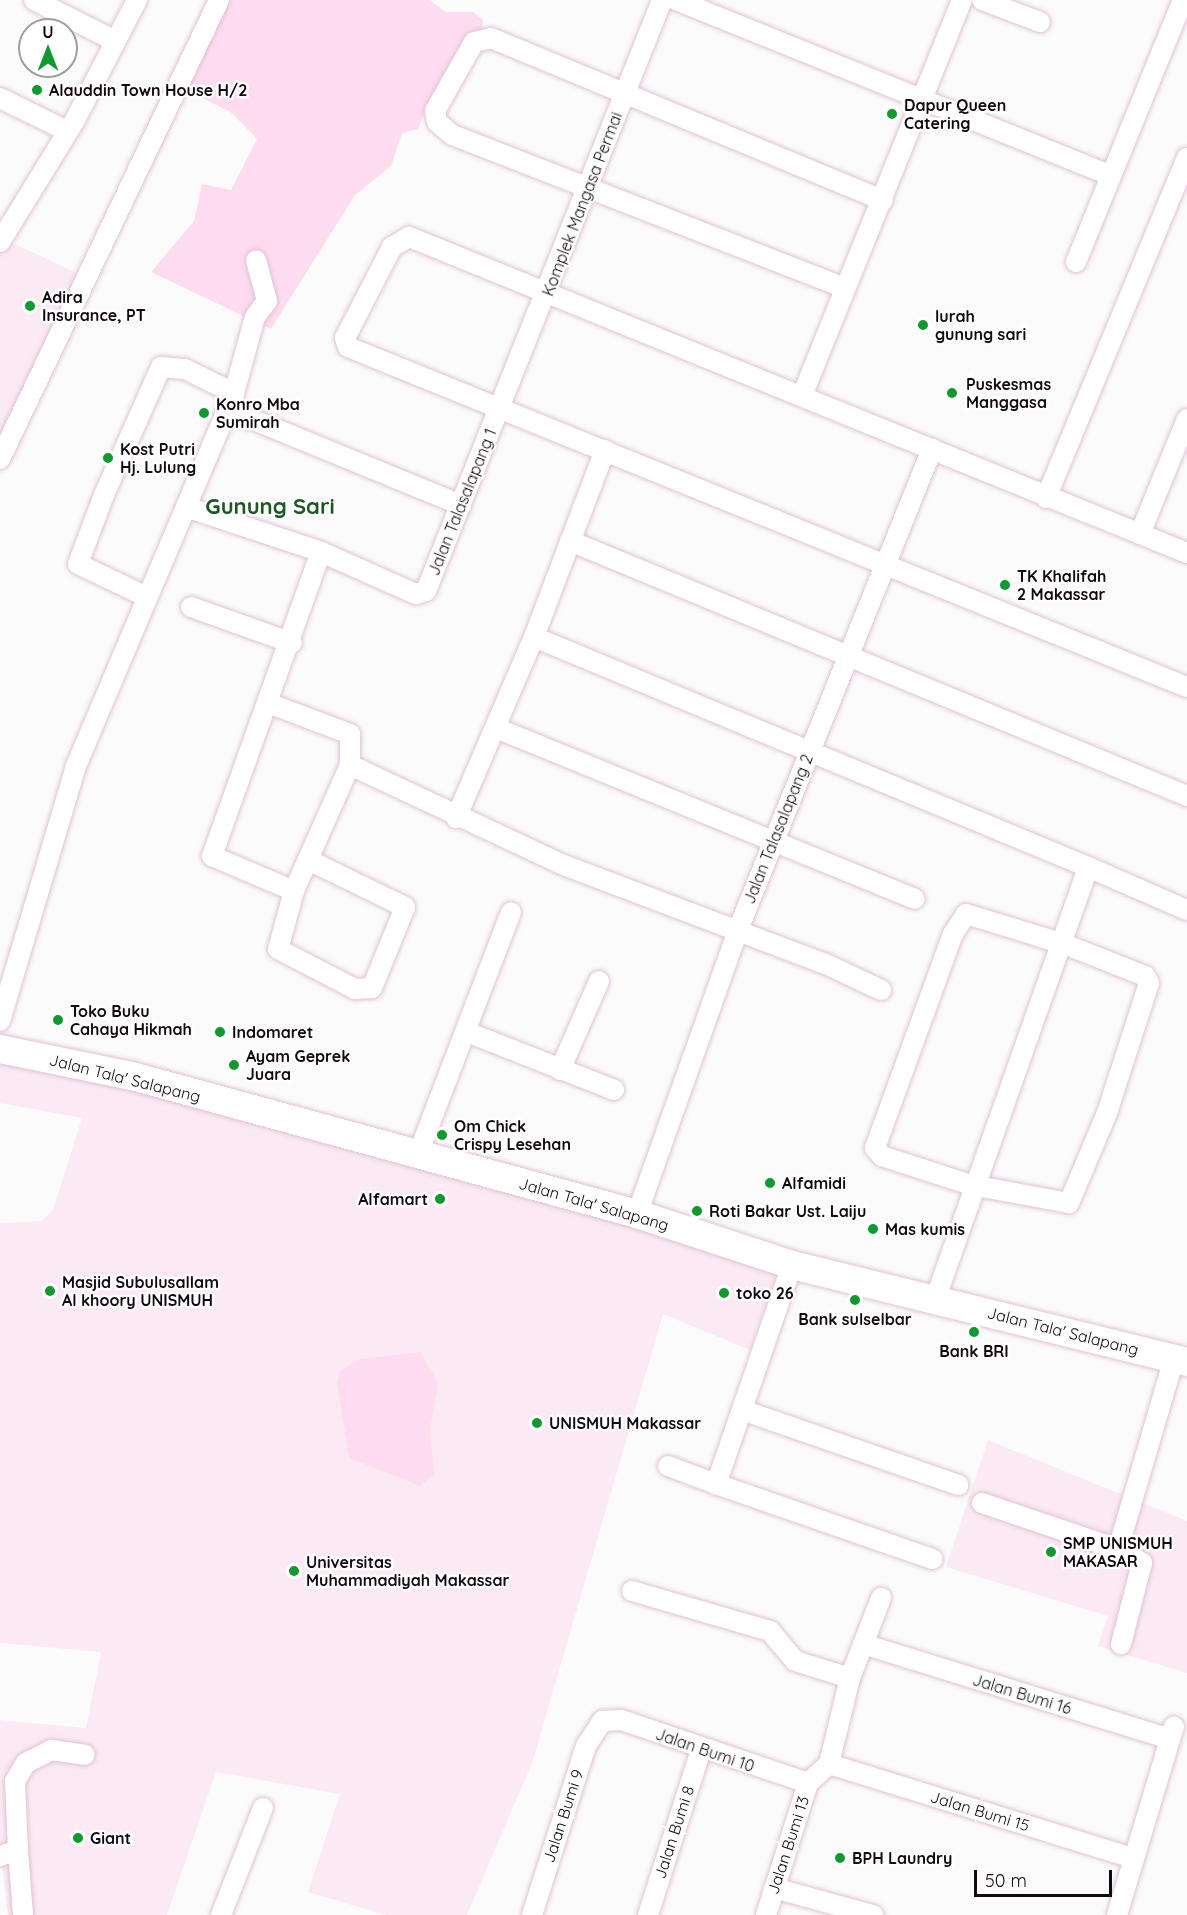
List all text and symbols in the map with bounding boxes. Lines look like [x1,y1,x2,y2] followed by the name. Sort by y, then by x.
[18,18,78,78] north arrow
[42,22,54,42] text: U
[49,80,247,100] place label: Alauddin Town House H/2
[30,83,44,97] marker: Alauddin Town House H/2
[904,95,1006,133] place label: Dapur Queen Catering
[885,107,899,121] marker: Dapur Queen Catering
[538,109,626,299] street label: Komplek Mangasa Permai
[42,287,146,325] place label: Adira Insurance, PT
[23,299,37,313] marker: Adira Insurance, PT
[935,306,1026,344] place label: lurah gunung sari
[916,318,930,332] marker: lurah gunung sari
[966,374,1051,412] place label: Puskesmas Manggasa
[943,384,961,402] marker: Puskesmas Manggasa
[216,394,300,432] place label: Konro Mba Sumirah
[197,406,211,420] marker: Konro Mba Sumirah
[424,426,500,578] street label: Jalan Talasalapang 1
[120,439,196,477] place label: Kost Putri Hj. Lulung
[101,451,115,465] marker: Kost Putri Hj. Lulung
[205,494,335,520] district label: Gunung Sari
[1017,566,1106,604] place label: TK Khalifah 2 Makassar
[998,578,1012,592] marker: TK Khalifah 2 Makassar
[739,751,817,907] street label: Jalan Talasalapang 2
[70,1001,192,1039] place label: Toko Buku Cahaya Hikmah
[51,1013,65,1027] marker: Toko Buku Cahaya Hikmah
[232,1022,313,1042] place label: Indomaret
[213,1025,227,1039] marker: Indomaret
[246,1046,350,1084] place label: Ayam Geprek Juara
[47,1050,203,1106] street label: Jalan Tala' Salapang
[227,1058,241,1072] marker: Ayam Geprek Juara
[454,1116,571,1154] place label: Om Chick Crispy Lesehan
[435,1128,449,1142] marker: Om Chick Crispy Lesehan
[517,1173,671,1235] street label: Jalan Tala' Salapang
[782,1173,846,1193] place label: Alfamidi
[763,1176,777,1190] marker: Alfamidi
[358,1189,428,1209] place label: Alfamart
[433,1192,447,1206] marker: Alfamart
[709,1201,866,1221] place label: Roti Bakar Ust. Laiju
[690,1204,704,1218] marker: Roti Bakar Ust. Laiju
[885,1219,965,1239] place label: Mas kumis
[866,1222,880,1236] marker: Mas kumis
[62,1272,219,1310] place label: Masjid Subulusallam Al khoory UNISMUH
[736,1283,794,1303] place label: toko 26
[43,1284,57,1298] marker: Masjid Subulusallam Al khoory UNISMUH
[717,1286,731,1300] marker: toko 26
[848,1293,862,1307] marker: Bank sulselbar
[985,1303,1141,1359] street label: Jalan Tala' Salapang
[798,1309,912,1329] place label: Bank sulselbar
[967,1325,981,1339] marker: Bank BRI
[939,1341,1009,1361] place label: Bank BRI
[549,1413,701,1433] place label: UNISMUH Makassar
[530,1416,544,1430] marker: UNISMUH Makassar
[1063,1533,1173,1571] place label: SMP UNISMUH MAKASAR
[1044,1545,1058,1559] marker: SMP UNISMUH MAKASAR
[306,1552,509,1590] place label: Universitas Muhammadiyah Makassar
[287,1564,301,1578] marker: Universitas Muhammadiyah Makassar
[970,1670,1074,1718] street label: Jalan Bumi 16
[653,1724,757,1776] street label: Jalan Bumi 10
[539,1767,587,1865] street label: Jalan Bumi 9
[650,1783,698,1881] street label: Jalan Bumi 8
[928,1787,1032,1835] street label: Jalan Bumi 15
[763,1794,813,1896] street label: Jalan Bumi 13
[90,1828,131,1848] place label: Giant
[71,1831,85,1845] marker: Giant
[852,1848,952,1868] place label: BPH Laundry
[833,1851,847,1865] marker: BPH Laundry
[977,1858,1115,1896] scale bar
[985,1869,1027,1892] text: 50 m

